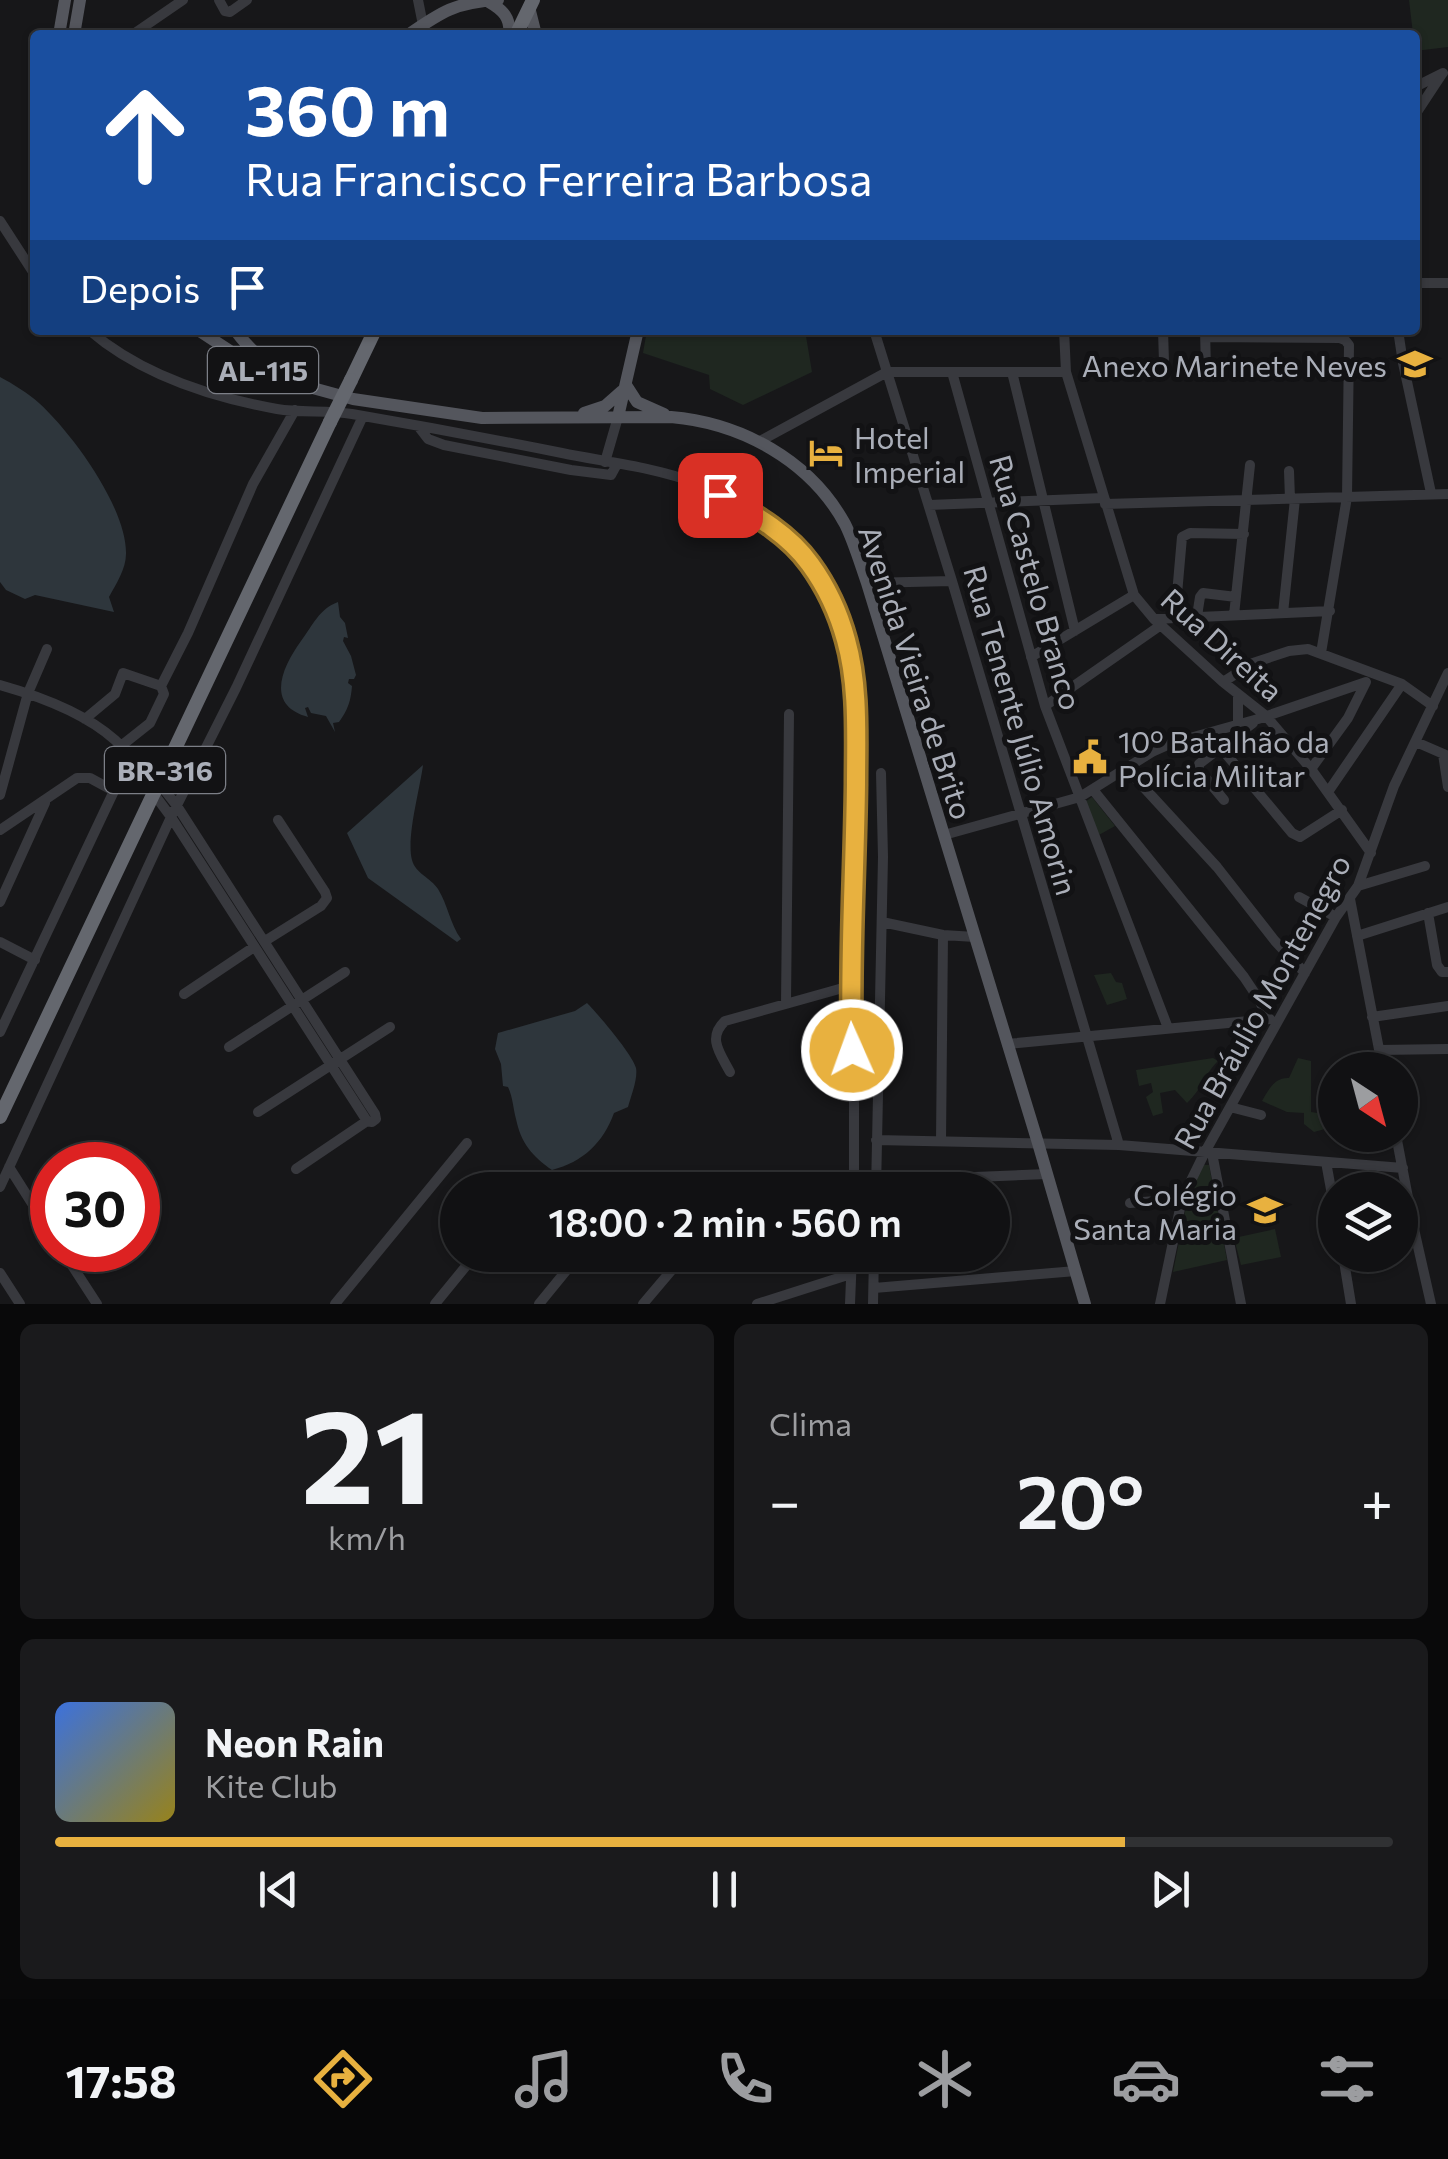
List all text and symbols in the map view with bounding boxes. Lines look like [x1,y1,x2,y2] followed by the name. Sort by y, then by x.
[245,65,450,150] text: 360 m
[80,70,210,200] icon: ahead
[245,150,873,205] text: Rua Francisco Ferreira Barbosa
[220,260,275,315] icon: arrive
[80,264,200,311] text: Depois
[1396,345,1434,383] school or university icon: Anexo Marinete Neves
[1082,346,1387,383] place label: Anexo Marinete Neves
[208,347,318,393] road number: AL-115
[854,418,965,489] place label: Hotel Imperial
[807,434,845,472] hotel icon: Hotel Imperial
[983,450,1091,714] street label: Rua Castelo Branco
[678,453,763,538] pin
[693,468,748,523] icon: arrive
[852,520,982,824] street label: Avenida Vieira de Brito
[957,561,1087,899] street label: Rua Tenente Júlio Amorin
[1155,580,1291,708] street label: Rua Direita
[1118,722,1330,793] place label: 10º Batalhão da Polícia Militar
[1071,738,1109,776] public building icon: 10º Batalhão da Polícia Militar
[105,747,225,793] road number: BR-316
[1165,847,1357,1155] street label: Rua Bráulio Montenegro
[800,998,904,1102] position arrow
[1318,1052,1418,1152] north arrow
[1318,1052,1418,1272] map controls
[30,1142,160,1272] speed limit sign: 30
[1318,1172,1418,1272] button: layers
[1073,1175,1237,1246] place label: Colégio Santa Maria
[1246,1191,1284,1229] school or university icon: Colégio Santa Maria
[548,1198,902,1245] text: 18:00 · 2 min · 560 m
[301,1372,433,1531] text: 21
[769,1403,852,1443] text: Clima
[1016,1453,1145,1544] text: 20°
[769,1466,800,1533] text: −
[1361,1466,1393,1533] text: +
[328,1517,406,1557] text: km/h
[205,1718,384,1765] text: Neon Rain
[205,1765,337,1805] text: Kite Club
[251,1862,306,1917] icon: previous
[697,1862,752,1917] icon: pause
[1143,1862,1198,1917] icon: next
[308,2044,378,2114] icon: directions
[509,2044,579,2114] icon: music
[710,2044,780,2114] icon: phone
[910,2044,980,2114] icon: climate
[1111,2044,1181,2114] icon: car
[1312,2044,1382,2114] icon: filters
[65,2052,177,2107] text: 17:58

